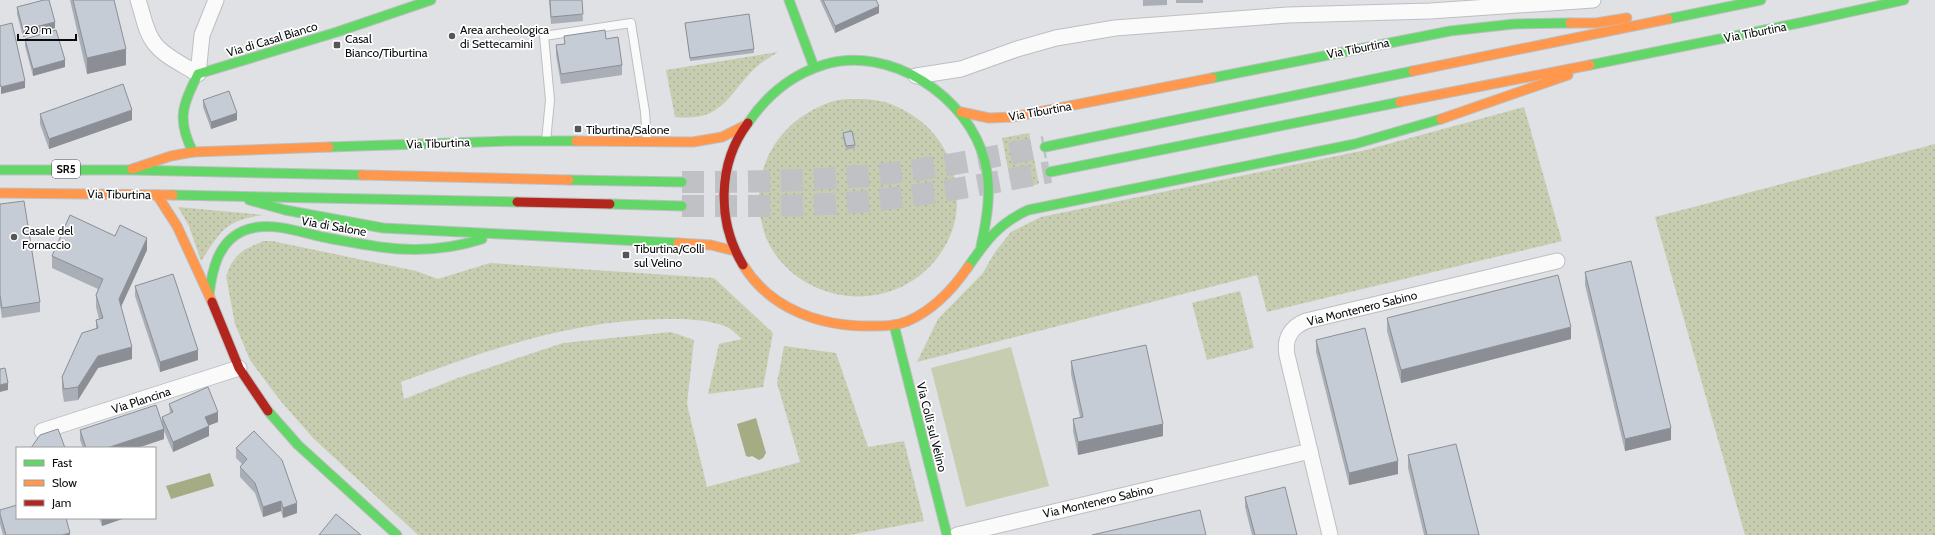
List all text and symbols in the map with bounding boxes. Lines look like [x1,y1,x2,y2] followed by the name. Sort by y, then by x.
[18,16,76,42] scale bar
[225,18,320,60] street label: Via di Casal Bianco
[1722,19,1788,45] street label: Via Tiburtina
[24,22,52,37] text: 20 m
[460,22,549,51] place label: Area archeologica di Settecamini
[345,31,428,60] place label: Casal Bianco/Tiburtina
[447,31,457,41] marker: Area archeologica di Settecamini
[1325,35,1391,61] street label: Via Tiburtina
[332,40,342,50] marker: Casal Bianco/Tiburtina
[1007,98,1073,124] street label: Via Tiburtina
[586,122,670,137] place label: Tiburtina/Salone
[573,124,583,134] marker: Tiburtina/Salone
[406,134,470,152] street label: Via Tiburtina
[52,160,80,178] road number: SR5
[87,186,151,202] street label: Via Tiburtina
[300,213,368,239] street label: Via di Salone
[22,223,73,252] place label: Casale del Fornaccio
[9,232,19,242] marker: Casale del Fornaccio
[634,241,704,270] place label: Tiburtina/Colli sul Velino
[621,250,631,260] marker: Tiburtina/Colli sul Velino
[1305,287,1419,329] street label: Via Montenero Sabino
[914,381,950,474] street label: Via Colli sul Velino
[109,383,173,417] street label: Via Plancina
[16,447,156,519] legend
[52,455,72,470] text: Fast
[52,475,77,490] text: Slow
[1041,481,1155,521] street label: Via Montenero Sabino
[51,495,71,510] text: Jam

